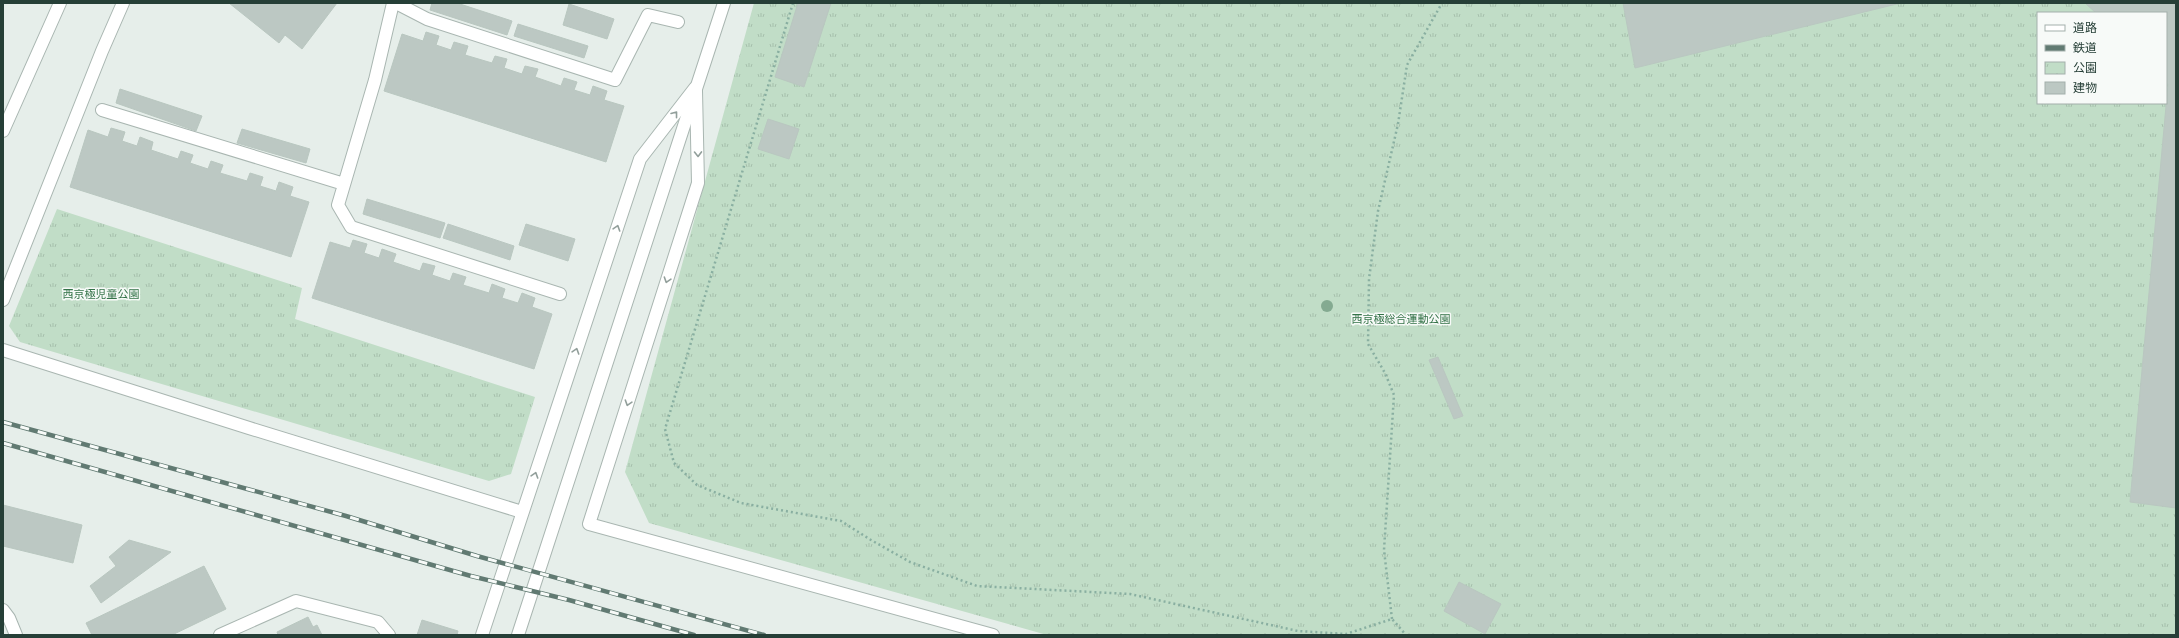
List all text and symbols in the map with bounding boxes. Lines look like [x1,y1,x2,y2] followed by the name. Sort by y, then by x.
[2037,12,2167,104] legend
[2073,21,2097,36] text: 道路
[2073,41,2097,56] text: 鉄道
[2073,61,2097,76] text: 公園
[2073,81,2097,96] text: 建物
[671,111,678,118] one-way arrow
[694,151,702,157] one-way arrow
[612,225,621,232] one-way arrow
[663,276,672,283] one-way arrow
[63,288,140,301] park label: 西京極児童公園
[1352,313,1451,326] park label: 西京極総合運動公園
[571,348,580,355] one-way arrow
[624,400,633,407] one-way arrow
[530,471,539,478] one-way arrow

